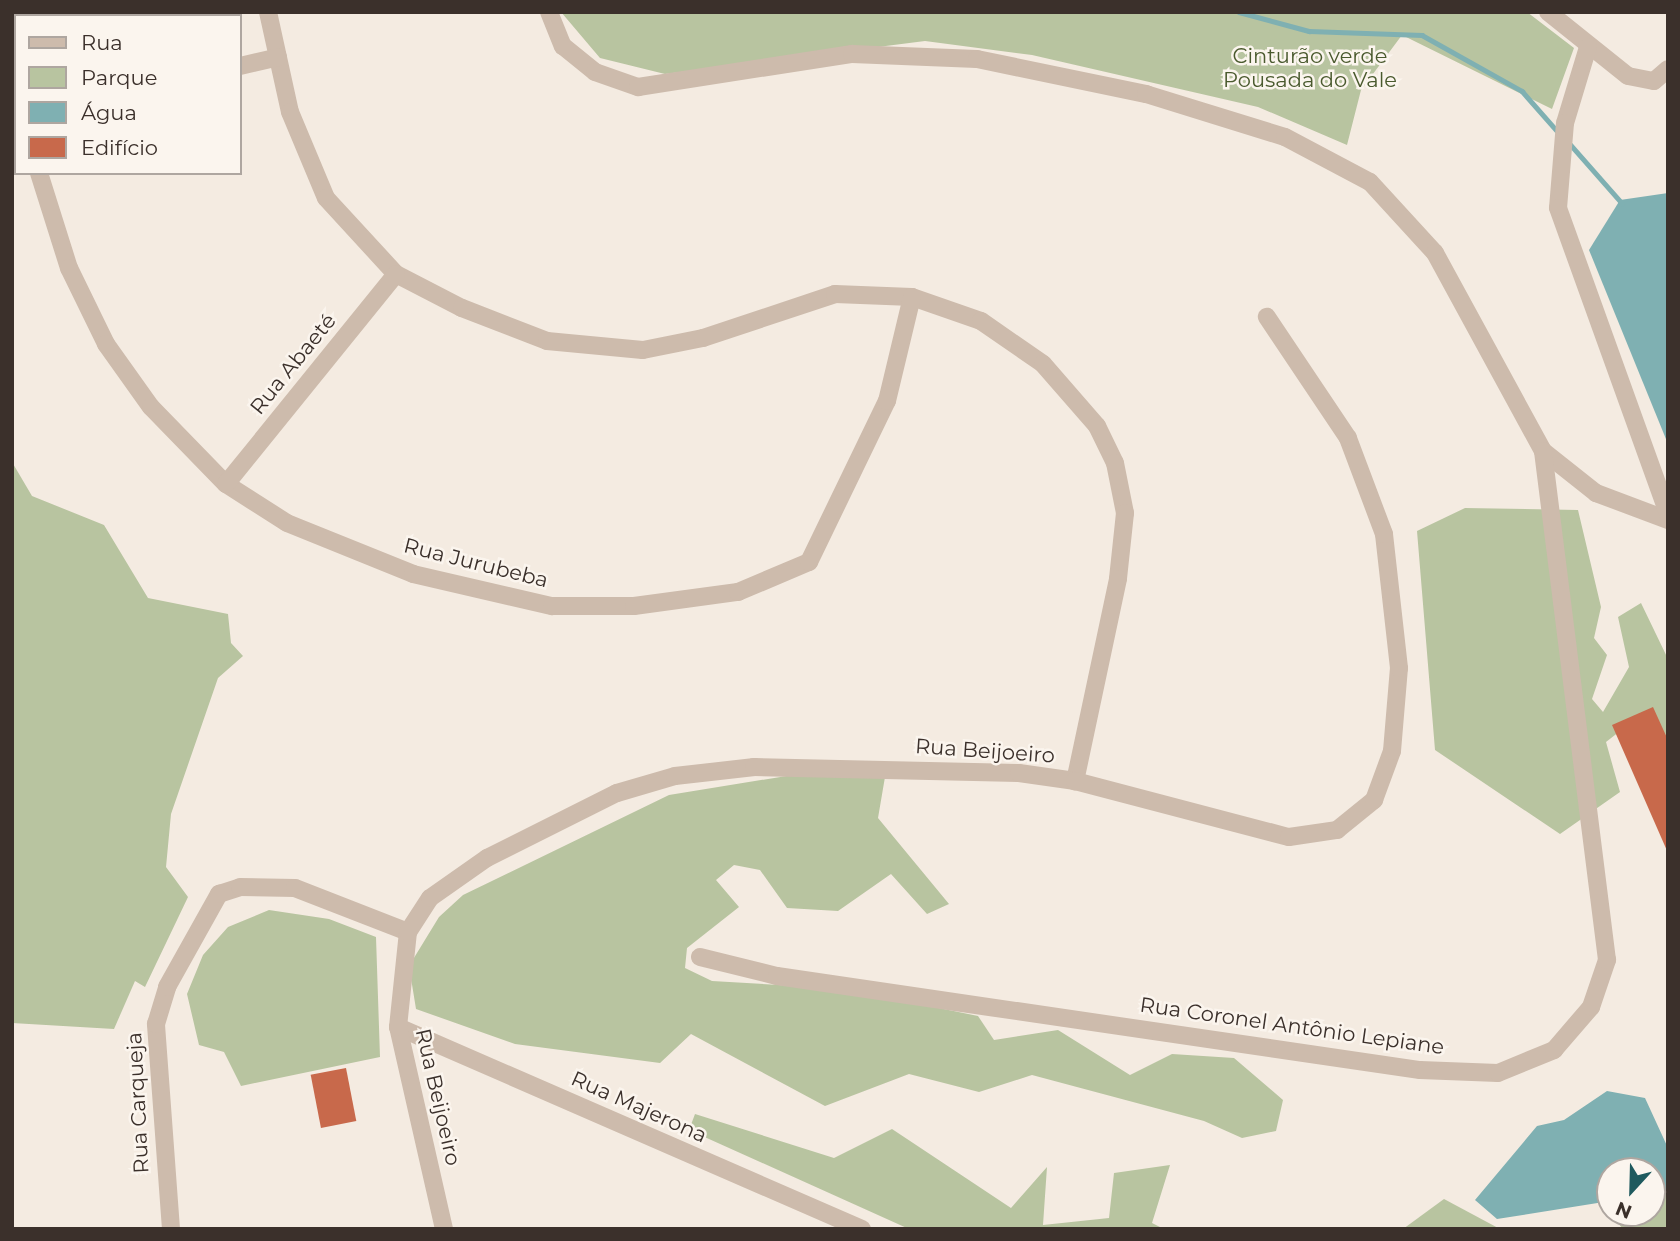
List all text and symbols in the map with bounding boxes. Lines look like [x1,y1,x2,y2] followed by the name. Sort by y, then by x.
[14,14,242,175] legend
[81,30,123,55] text: Rua
[1223,43,1397,93] park label: Cinturão verde Pousada do Vale
[81,65,157,90] text: Parque
[81,100,137,125] text: Água
[81,135,158,160] text: Edifício
[245,309,341,419] street label: Rua Abaeté
[401,533,551,593] street label: Rua Jurubeba
[914,734,1056,768] street label: Rua Beijoeiro
[1138,992,1446,1060] street label: Rua Coronel Antônio Lepiane
[410,1026,466,1168] street label: Rua Beijoeiro
[122,1032,154,1174] street label: Rua Carqueja
[567,1066,711,1148] street label: Rua Majerona
[1596,1157,1666,1227] north arrow
[1612,1197,1635,1224] text: N

